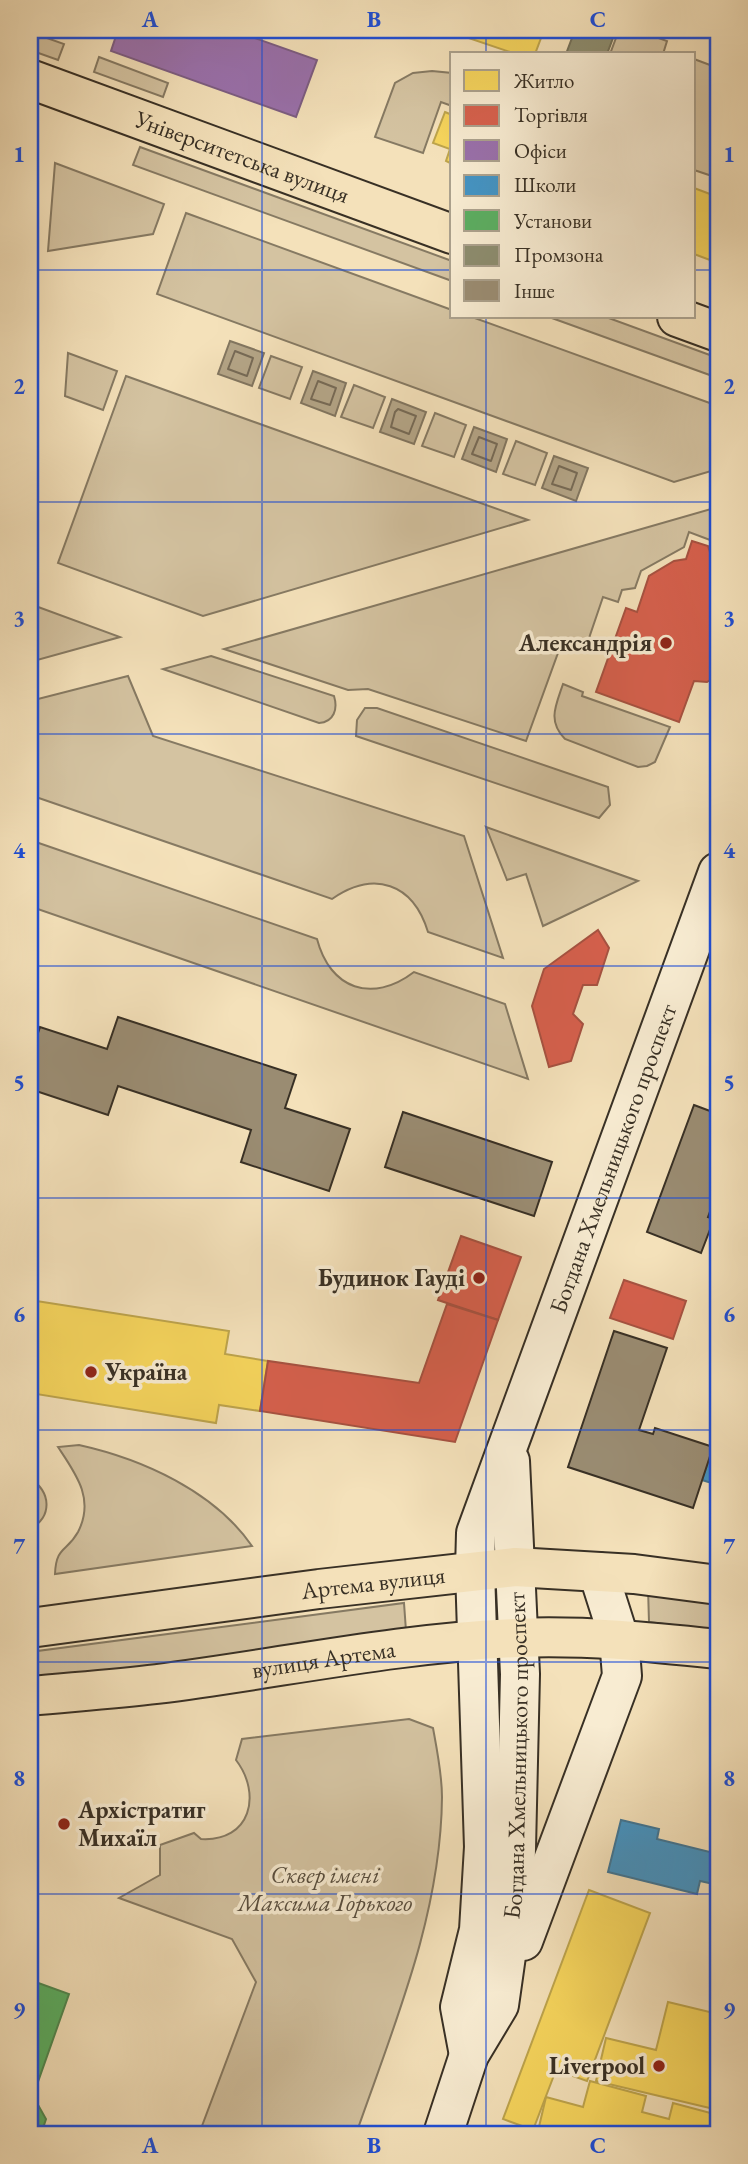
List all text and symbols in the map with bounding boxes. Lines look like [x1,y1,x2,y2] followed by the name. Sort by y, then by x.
[141,4,159,34] text: A
[367,4,381,34] text: B
[590,4,606,34] text: C
[450,52,696,318] legend
[513,67,574,94] text: Житло
[514,101,588,128] text: Торгівля
[130,103,354,210] street label: Університетська вулиця
[514,137,567,164] text: Офіси
[13,139,25,169] text: 1
[723,139,735,169] text: 1
[514,171,576,198] text: Школи
[513,207,592,234] text: Установи
[514,241,604,268] text: Промзона
[514,277,555,304] text: Інше
[13,371,25,401] text: 2
[723,371,735,401] text: 2
[13,603,25,633] text: 3
[723,603,735,633] text: 3
[518,627,652,658] place label: Александрія
[658,635,674,651] marker: Александрія
[13,835,26,865] text: 4
[723,835,736,865] text: 4
[542,999,683,1318] street label: Богдана Хмельницького проспект
[13,1067,25,1097] text: 5
[723,1067,735,1097] text: 5
[318,1262,465,1294] place label: Будинок Гауді
[471,1270,487,1286] marker: Будинок Гауді
[13,1299,25,1329] text: 6
[723,1299,735,1329] text: 6
[104,1356,188,1387] place label: Україна
[83,1364,99,1380] marker: Україна
[13,1531,26,1561] text: 7
[723,1531,736,1561] text: 7
[298,1559,447,1606] street label: Артема вулиця
[495,1591,535,1921] street label: Богдана Хмельницького проспект
[250,1633,398,1685] street label: вулиця Артема
[13,1763,25,1793] text: 8
[723,1763,735,1793] text: 8
[77,1794,206,1853] place label: Архістратиг Михаїл
[56,1816,72,1832] marker: Архістратиг Михаїл
[236,1859,412,1918] park label: Сквер імені Максима Горького
[13,1995,25,2025] text: 9
[723,1995,735,2025] text: 9
[549,2050,645,2081] place label: Liverpool
[651,2058,667,2074] marker: Liverpool
[141,2130,159,2160] text: A
[367,2130,381,2160] text: B
[590,2130,606,2160] text: C

